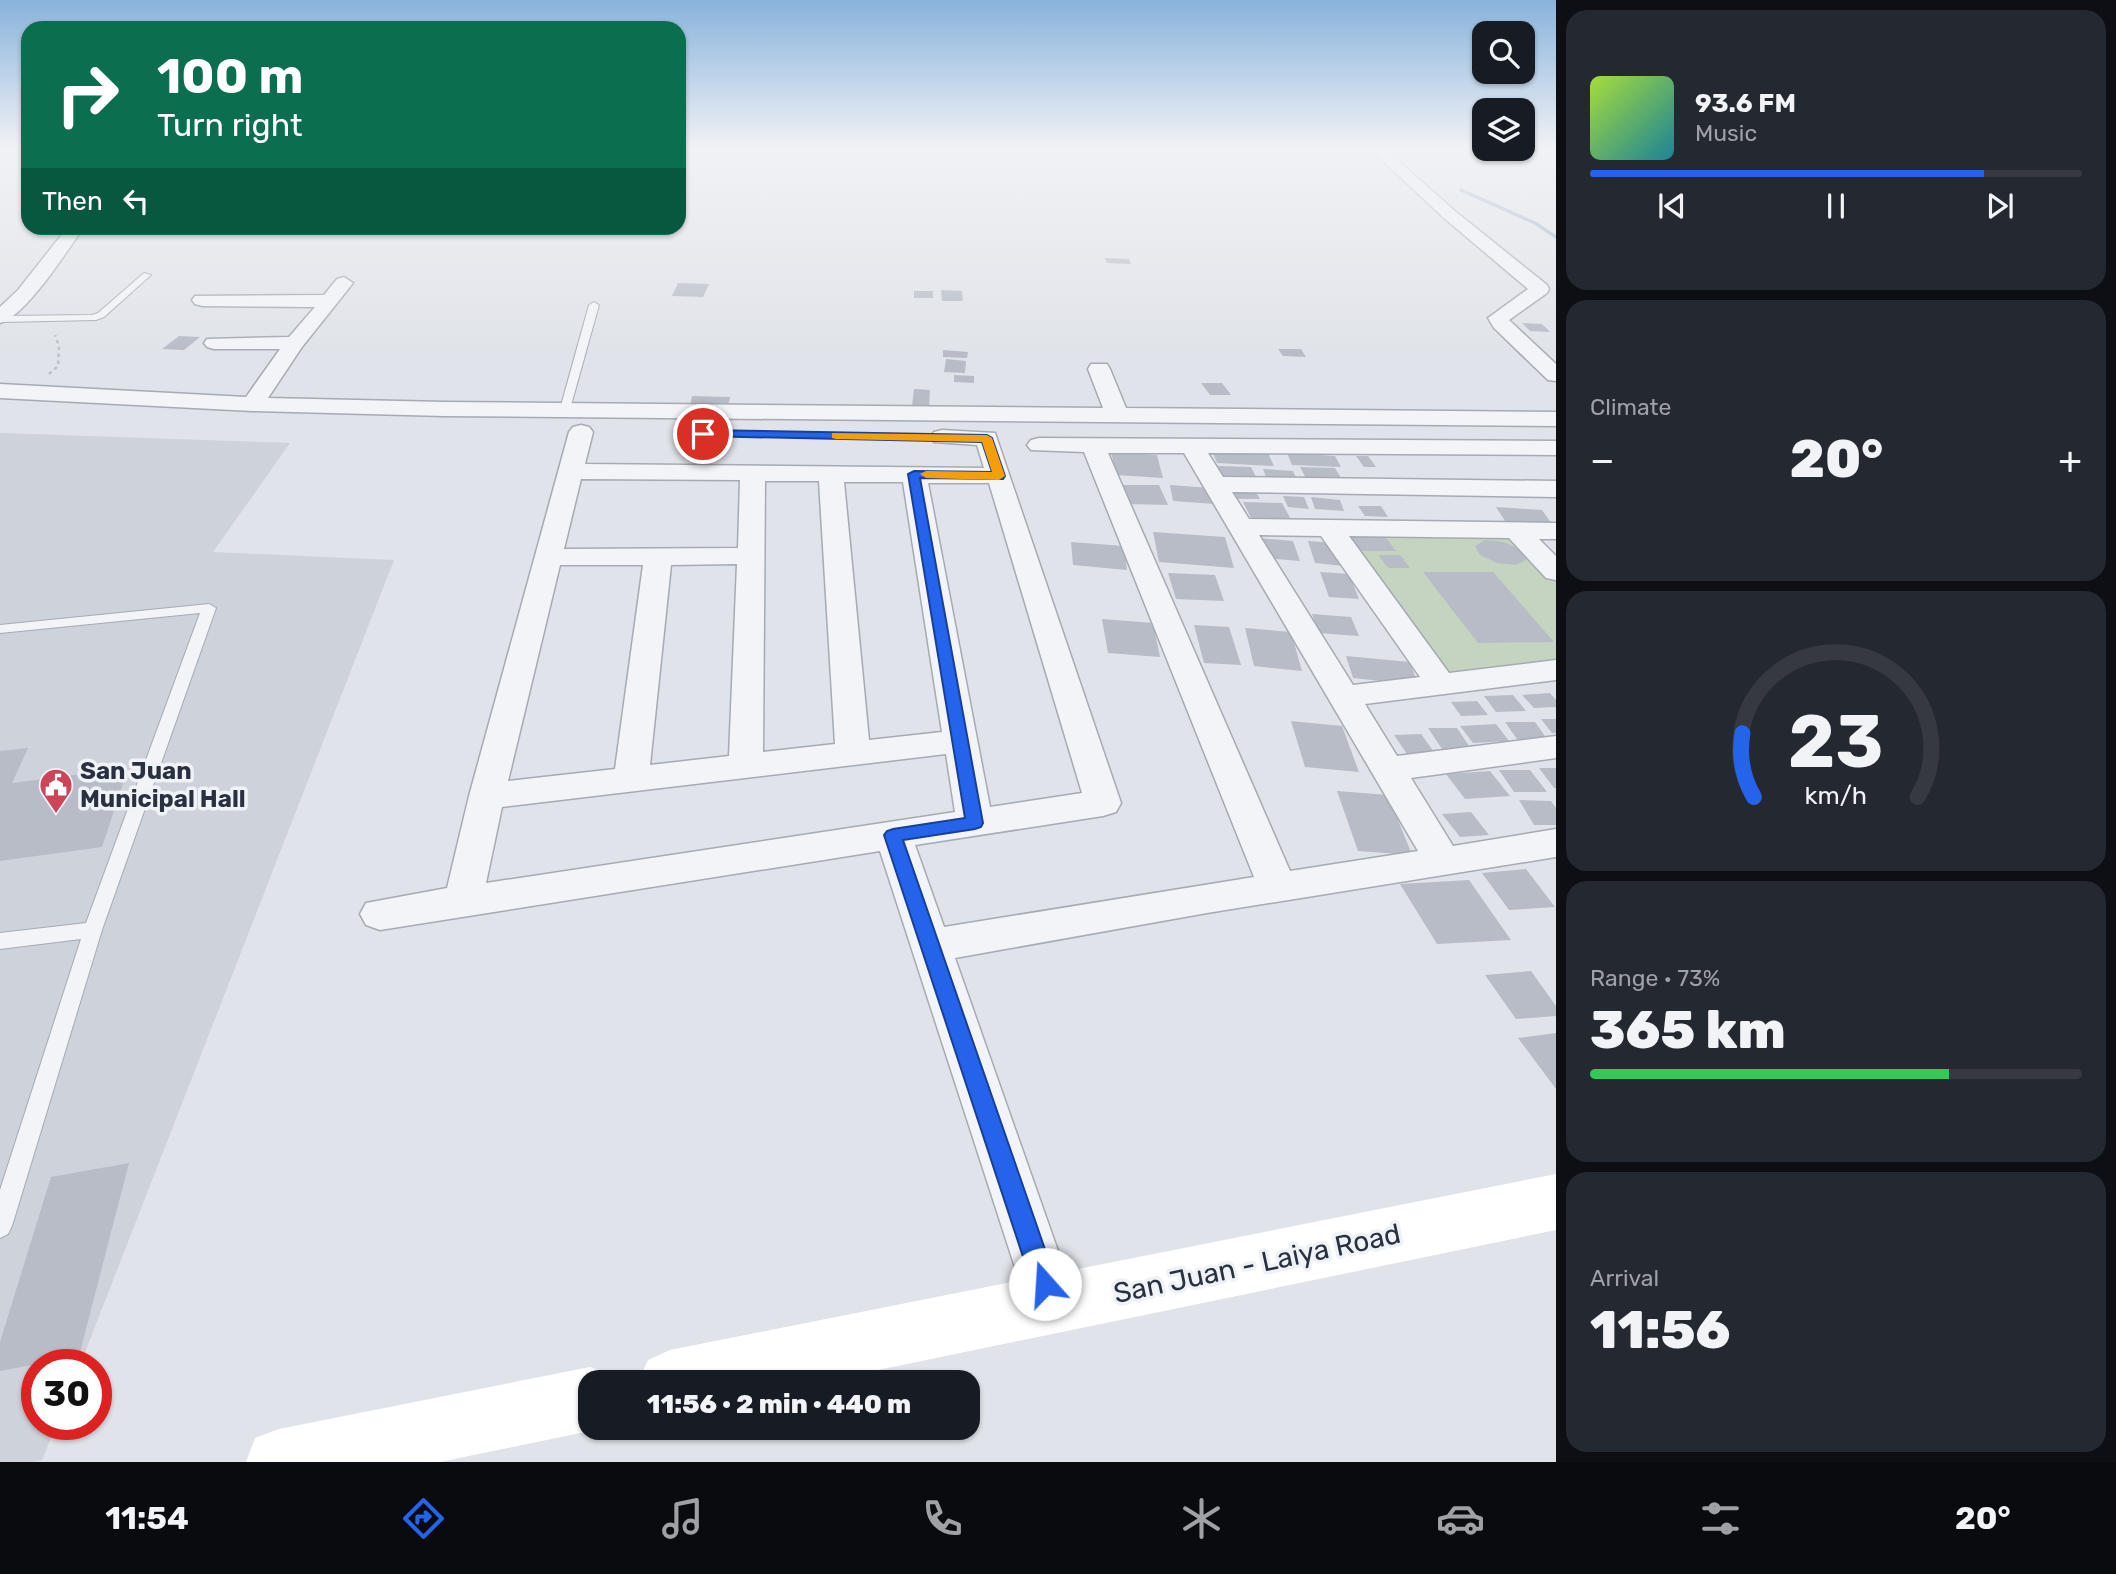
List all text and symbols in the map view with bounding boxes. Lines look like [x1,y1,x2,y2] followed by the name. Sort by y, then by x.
[1472,21,1535,161] map controls
[1472,21,1535,84] button: search
[157,47,303,105] text: 100 m
[42,49,133,140] icon: right
[1695,88,1796,119] text: 93.6 FM
[1472,98,1535,161] button: layers
[157,106,302,144] text: Turn right
[1695,119,1757,147] text: Music
[117,182,155,220] icon: left
[42,186,103,217] text: Then
[1653,187,1691,225] icon: previous
[1817,187,1855,225] icon: pause
[1981,187,2019,225] icon: next
[1590,393,1671,421] text: Climate
[673,404,733,464] pin
[684,415,722,453] icon: arrive
[1790,428,1883,490] text: 20°
[1590,437,1615,483] text: −
[2058,437,2082,483] text: +
[1788,699,1884,785] text: 23
[80,757,246,813] place label: San Juan Municipal Hall
[37,766,75,815] public building icon: San Juan Municipal Hall
[1805,781,1867,810] text: km/h
[1590,964,1720,992] text: Range · 73%
[1590,999,1786,1061] text: 365 km
[1111,1217,1404,1310] street label: San Juan - Laiya Road
[1008,1247,1082,1321] position arrow
[1590,1264,1659,1292] text: Arrival
[1590,1299,1730,1361] text: 11:56
[21,1349,112,1440] speed limit sign: 30
[647,1389,911,1420] text: 11:56 · 2 min · 440 m
[399,1494,448,1543] icon: directions
[658,1494,707,1543] icon: music
[918,1494,967,1543] icon: phone
[1177,1494,1226,1543] icon: climate
[1436,1494,1485,1543] icon: car
[1696,1494,1745,1543] icon: filters
[105,1499,189,1537] text: 11:54
[1955,1499,2011,1537] text: 20°

